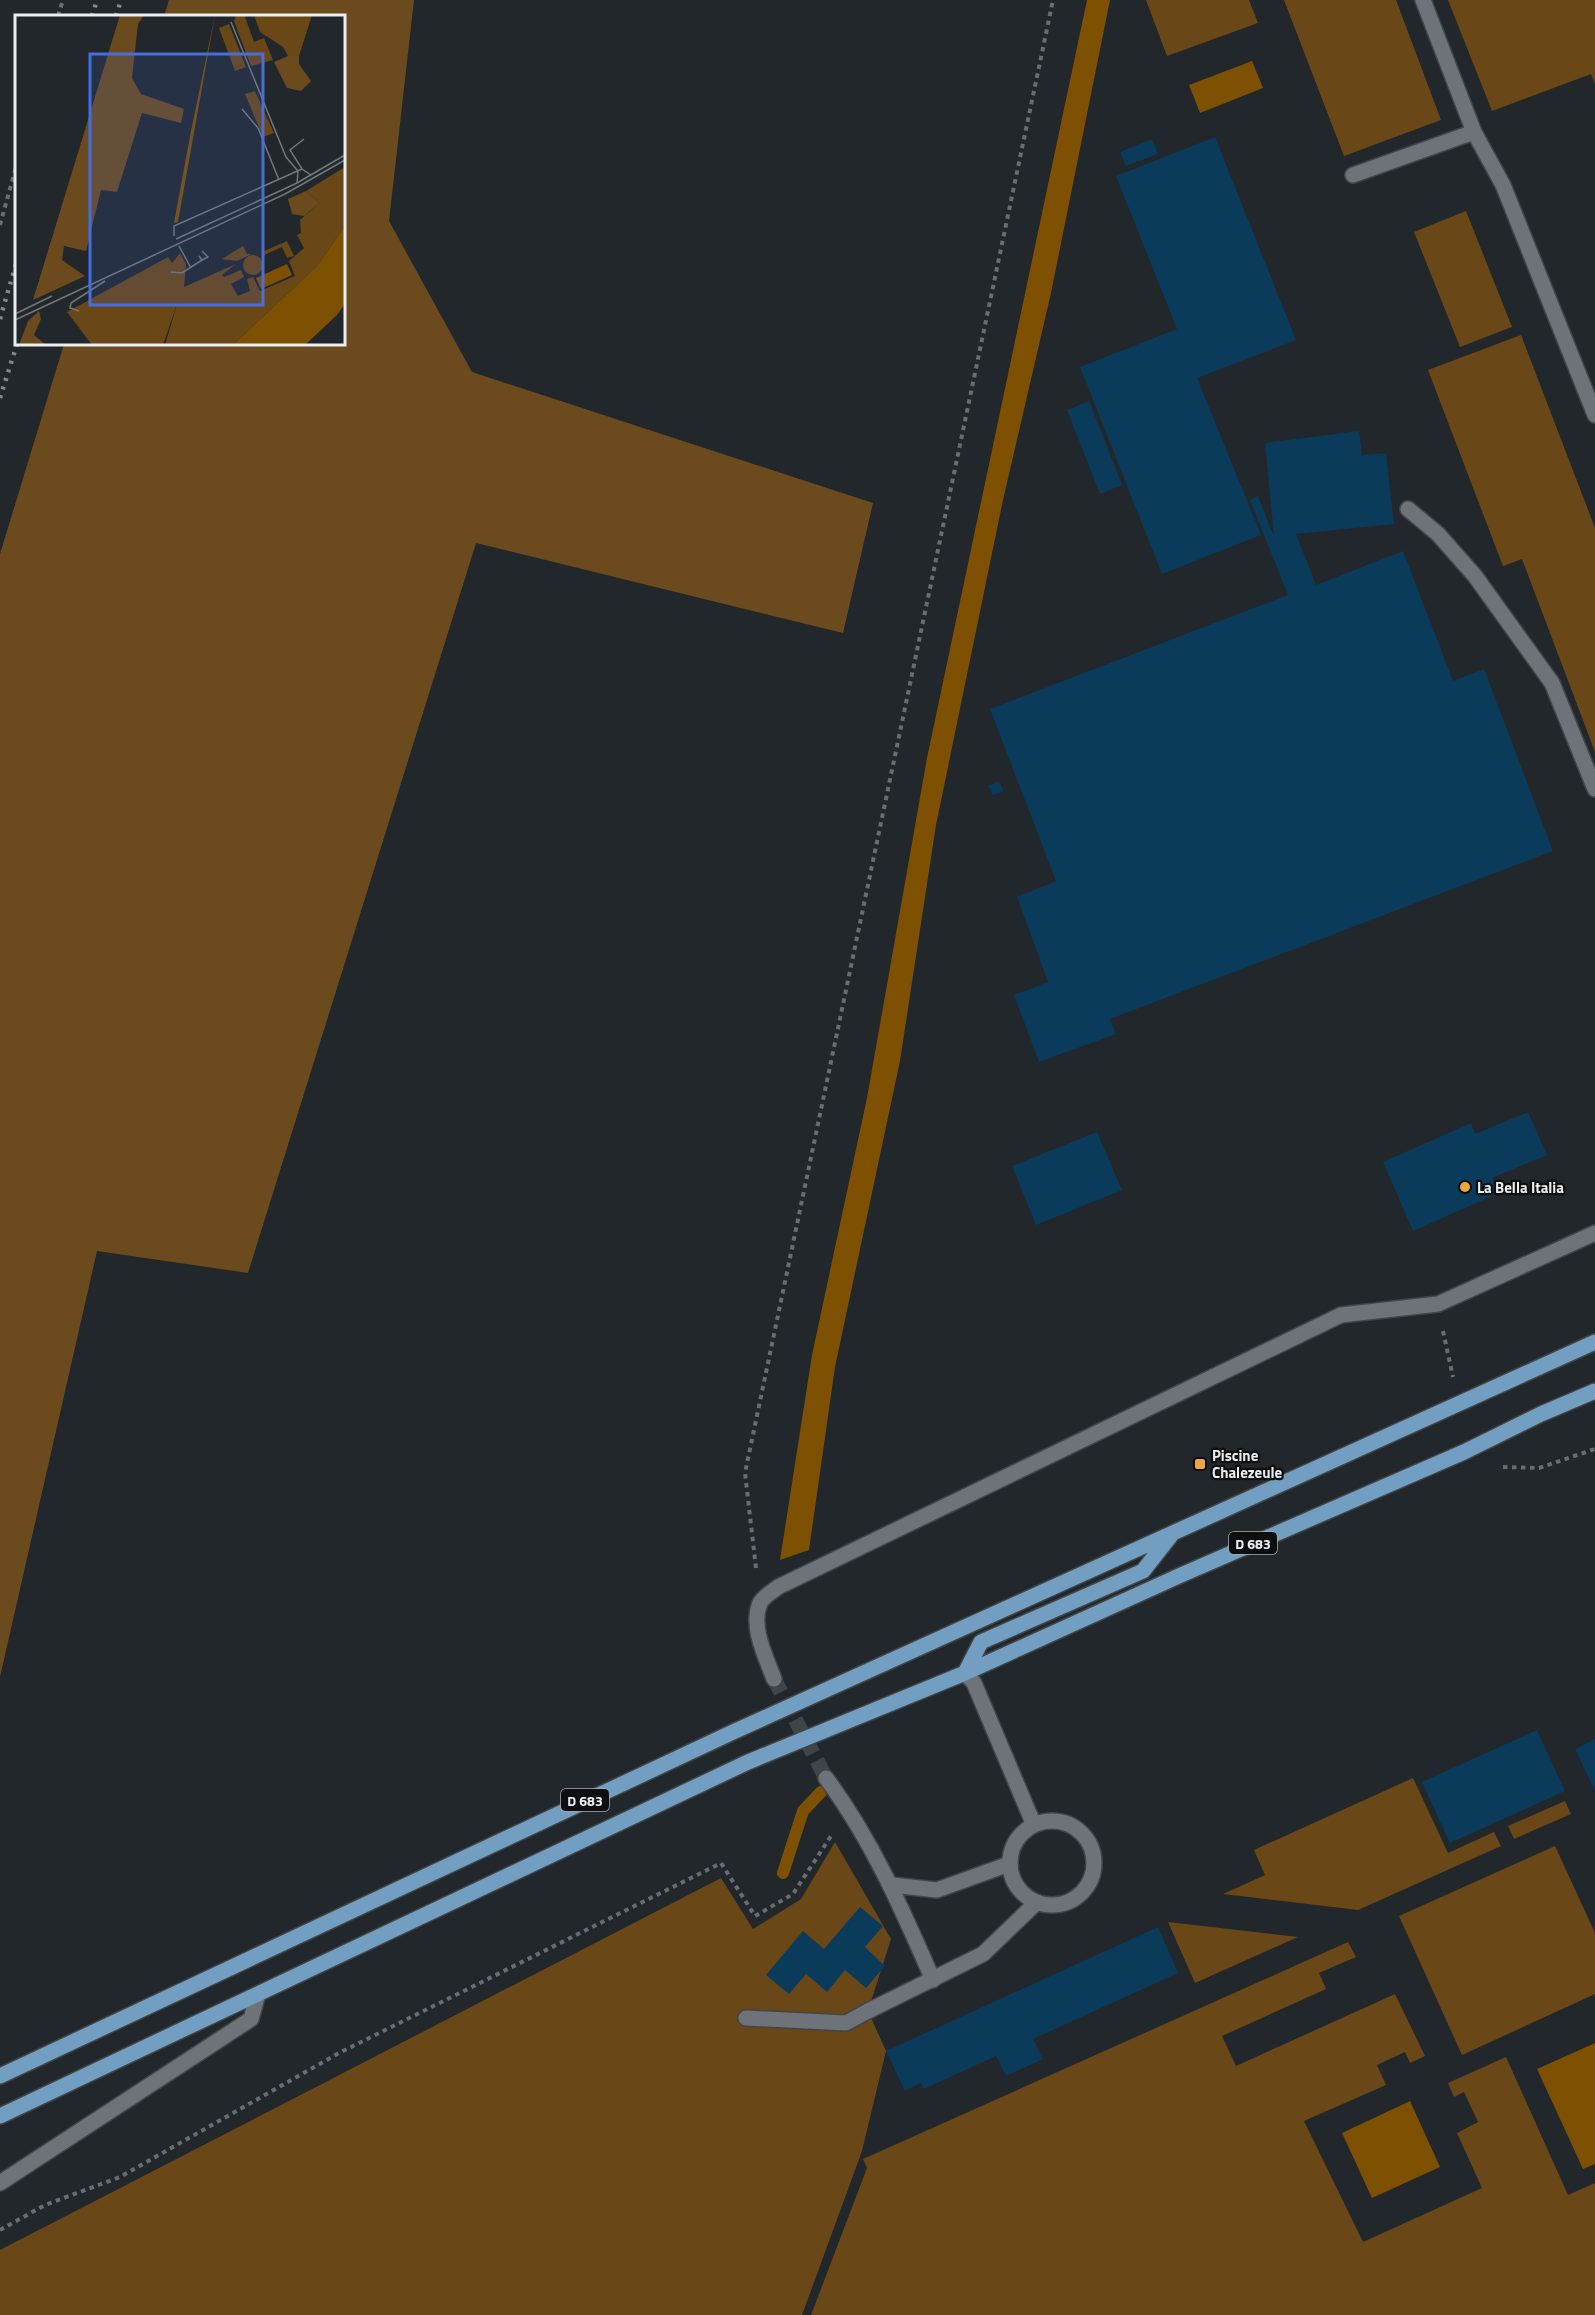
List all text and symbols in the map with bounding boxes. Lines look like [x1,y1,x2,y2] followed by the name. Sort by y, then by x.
[15,15,345,345] inset map
[1477,1176,1564,1199] place label: La Bella Italia
[1458,1180,1472,1194] marker: La Bella Italia
[1212,1444,1283,1484] place label: Piscine Chalezeule
[1193,1457,1207,1471] marker: Piscine Chalezeule
[1229,1532,1277,1554] road number: D 683
[561,1789,609,1811] road number: D 683

